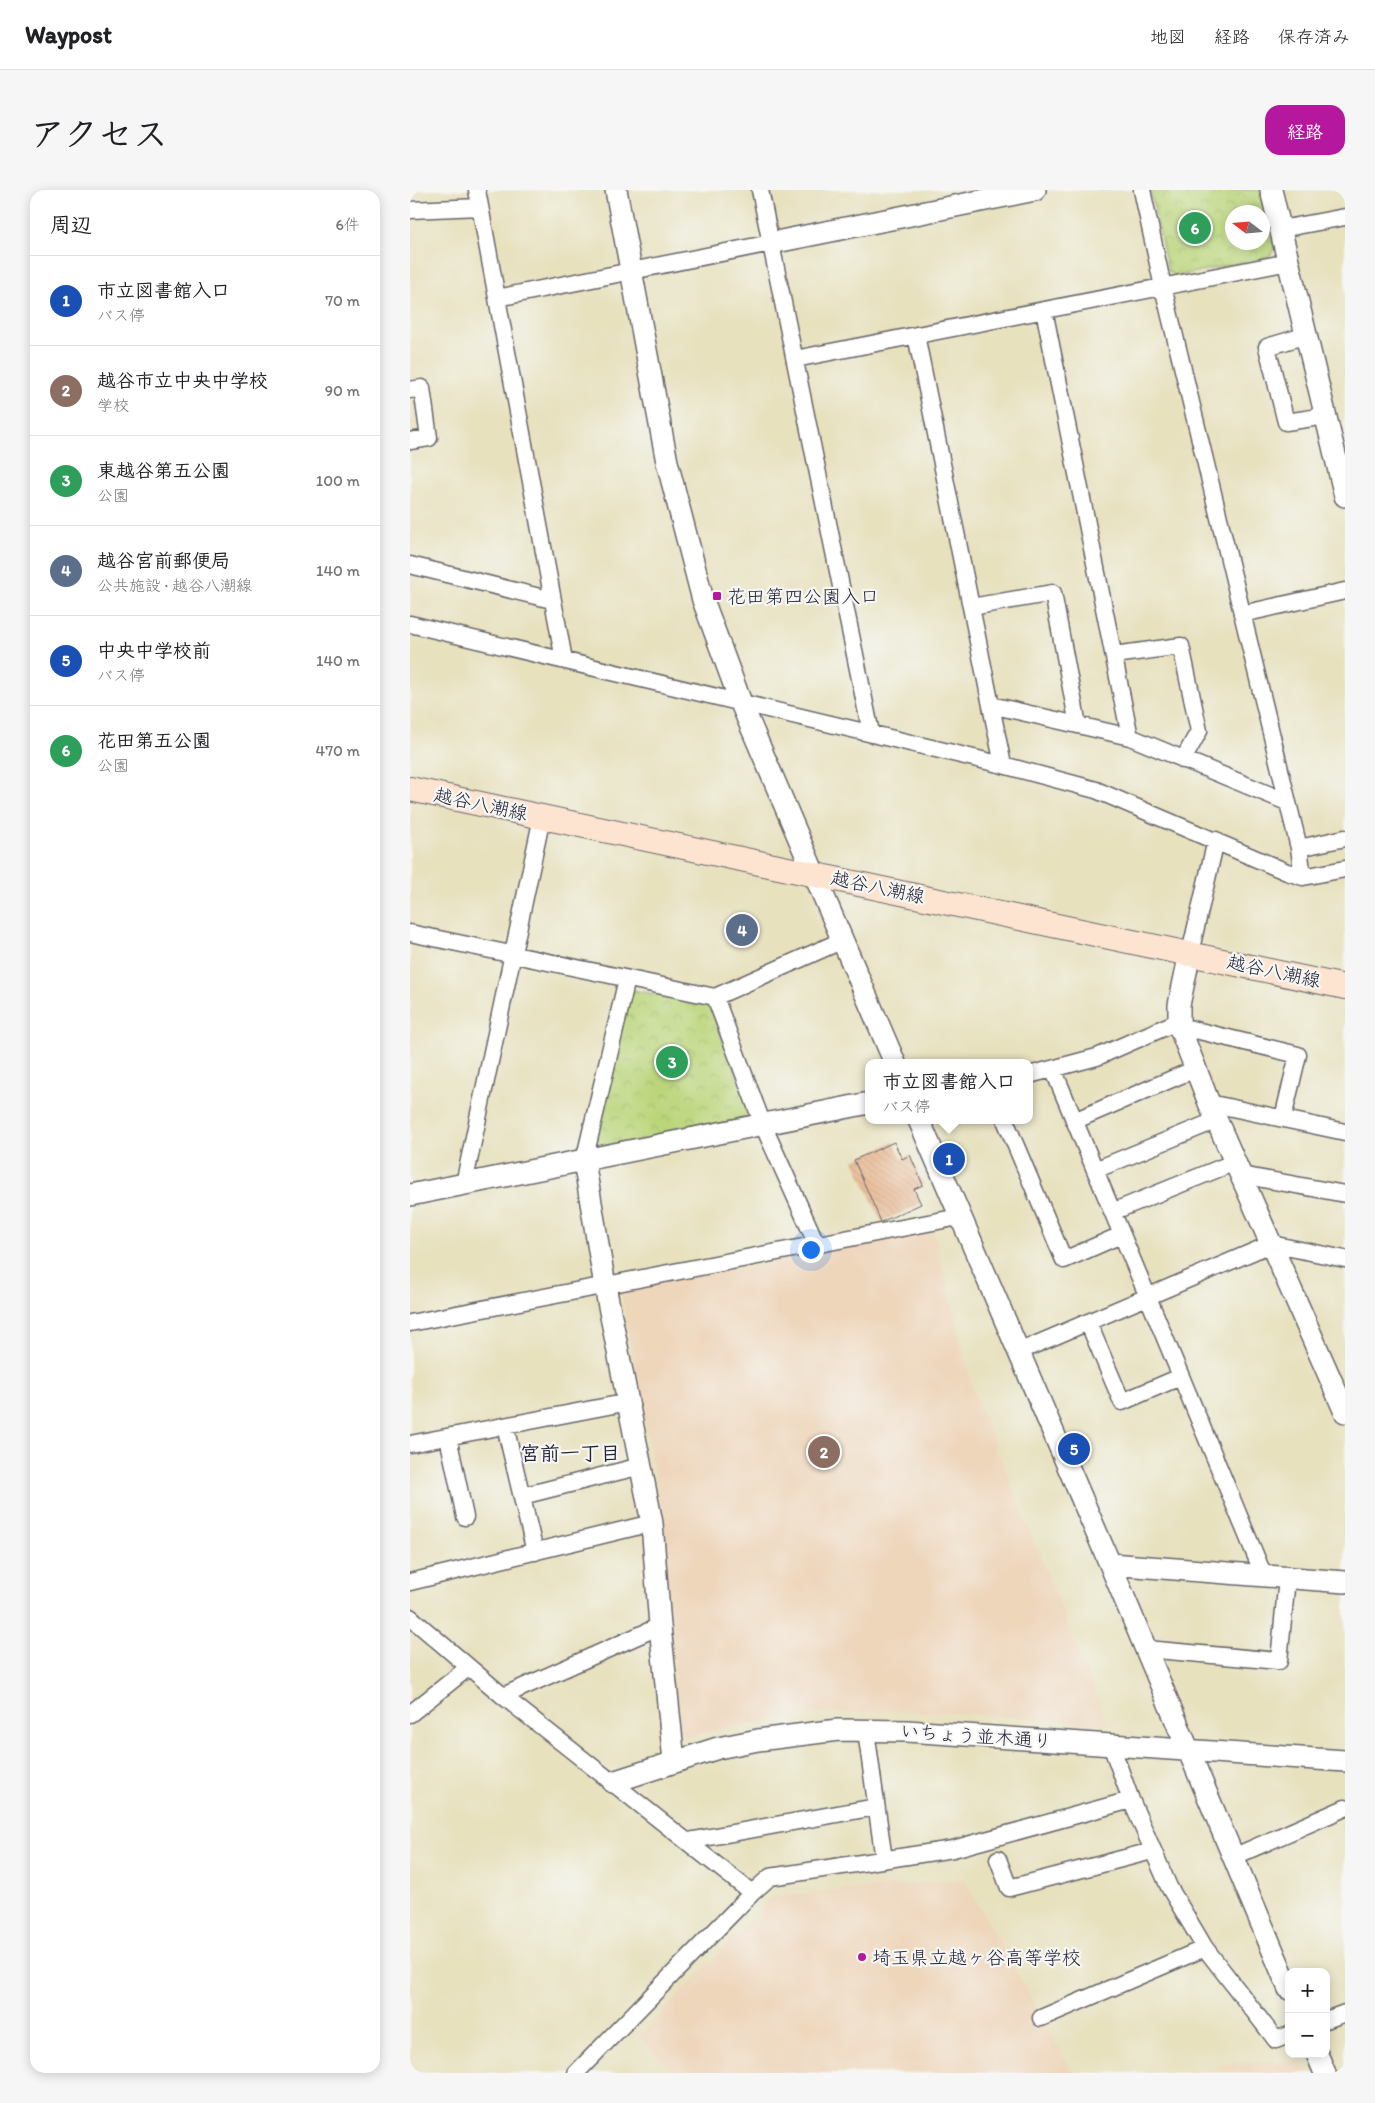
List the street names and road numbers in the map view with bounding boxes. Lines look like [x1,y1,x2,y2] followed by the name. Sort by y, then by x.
[432,783,530,825] street label: 越谷八潮線
[829,866,927,908] street label: 越谷八潮線
[1225,950,1323,992] street label: 越谷八潮線
[899,1719,1053,1753] street label: いちょう並木通り

